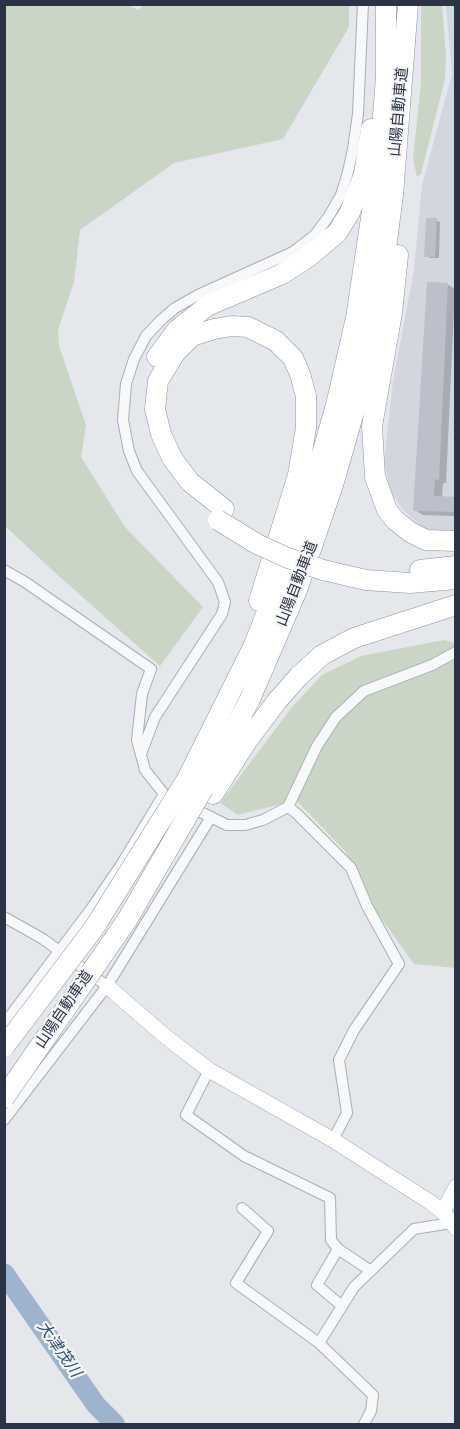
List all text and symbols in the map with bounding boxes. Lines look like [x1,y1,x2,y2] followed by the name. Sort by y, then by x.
[387,66,413,158] street label: 山陽自動車道
[273,539,323,629] street label: 山陽自動車道
[32,968,98,1052] street label: 山陽自動車道
[32,1318,84,1382] water label: 大津茂川

